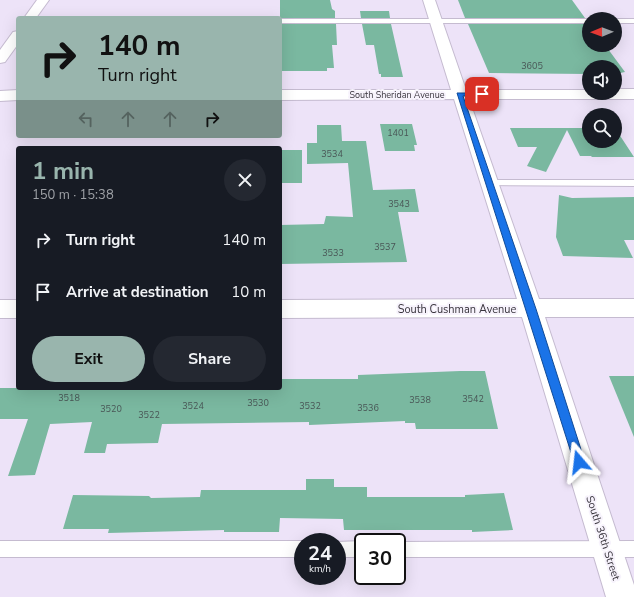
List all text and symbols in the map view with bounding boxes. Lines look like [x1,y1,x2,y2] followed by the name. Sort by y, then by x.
[582,12,622,52] north arrow
[582,12,622,148] map controls
[98,27,181,65] text: 140 m
[32,32,84,84] icon: right
[521,60,543,72] house number: 3605
[582,60,622,100] button: sound
[98,63,177,87] text: Turn right
[465,77,499,111] pin
[471,83,493,105] icon: arrive
[350,89,445,101] street label: South Sheridan Avenue
[75,108,97,130] icon: left
[117,108,139,130] icon: ahead
[159,108,181,130] icon: ahead
[201,108,223,130] icon: right
[582,108,622,148] button: search
[387,127,409,139] house number: 1401
[321,148,343,160] house number: 3534
[32,155,94,187] text: 1 min
[224,159,266,201] button: close
[32,186,114,204] text: 150 m · 15:38
[388,198,410,210] house number: 3543
[32,229,54,251] icon: right
[66,230,135,250] text: Turn right
[222,230,266,250] text: 140 m
[374,241,396,253] house number: 3537
[322,247,344,259] house number: 3533
[32,281,54,303] icon: arrive
[66,282,209,302] text: Arrive at destination
[231,282,266,302] text: 10 m
[398,302,517,317] street label: South Cushman Avenue
[32,336,145,382] button: Exit
[153,336,266,382] button: Share
[58,392,80,404] house number: 3518
[462,393,484,405] house number: 3542
[409,394,431,406] house number: 3538
[247,397,269,409] house number: 3530
[182,400,204,412] house number: 3524
[299,400,321,412] house number: 3532
[357,402,379,414] house number: 3536
[100,403,122,415] house number: 3520
[138,409,160,421] house number: 3522
[558,441,600,483] position arrow
[582,494,624,582] street label: South 36th Street
[354,533,406,585] speed limit sign: 30
[308,540,332,567] text: 24
[309,562,331,576] text: km/h

